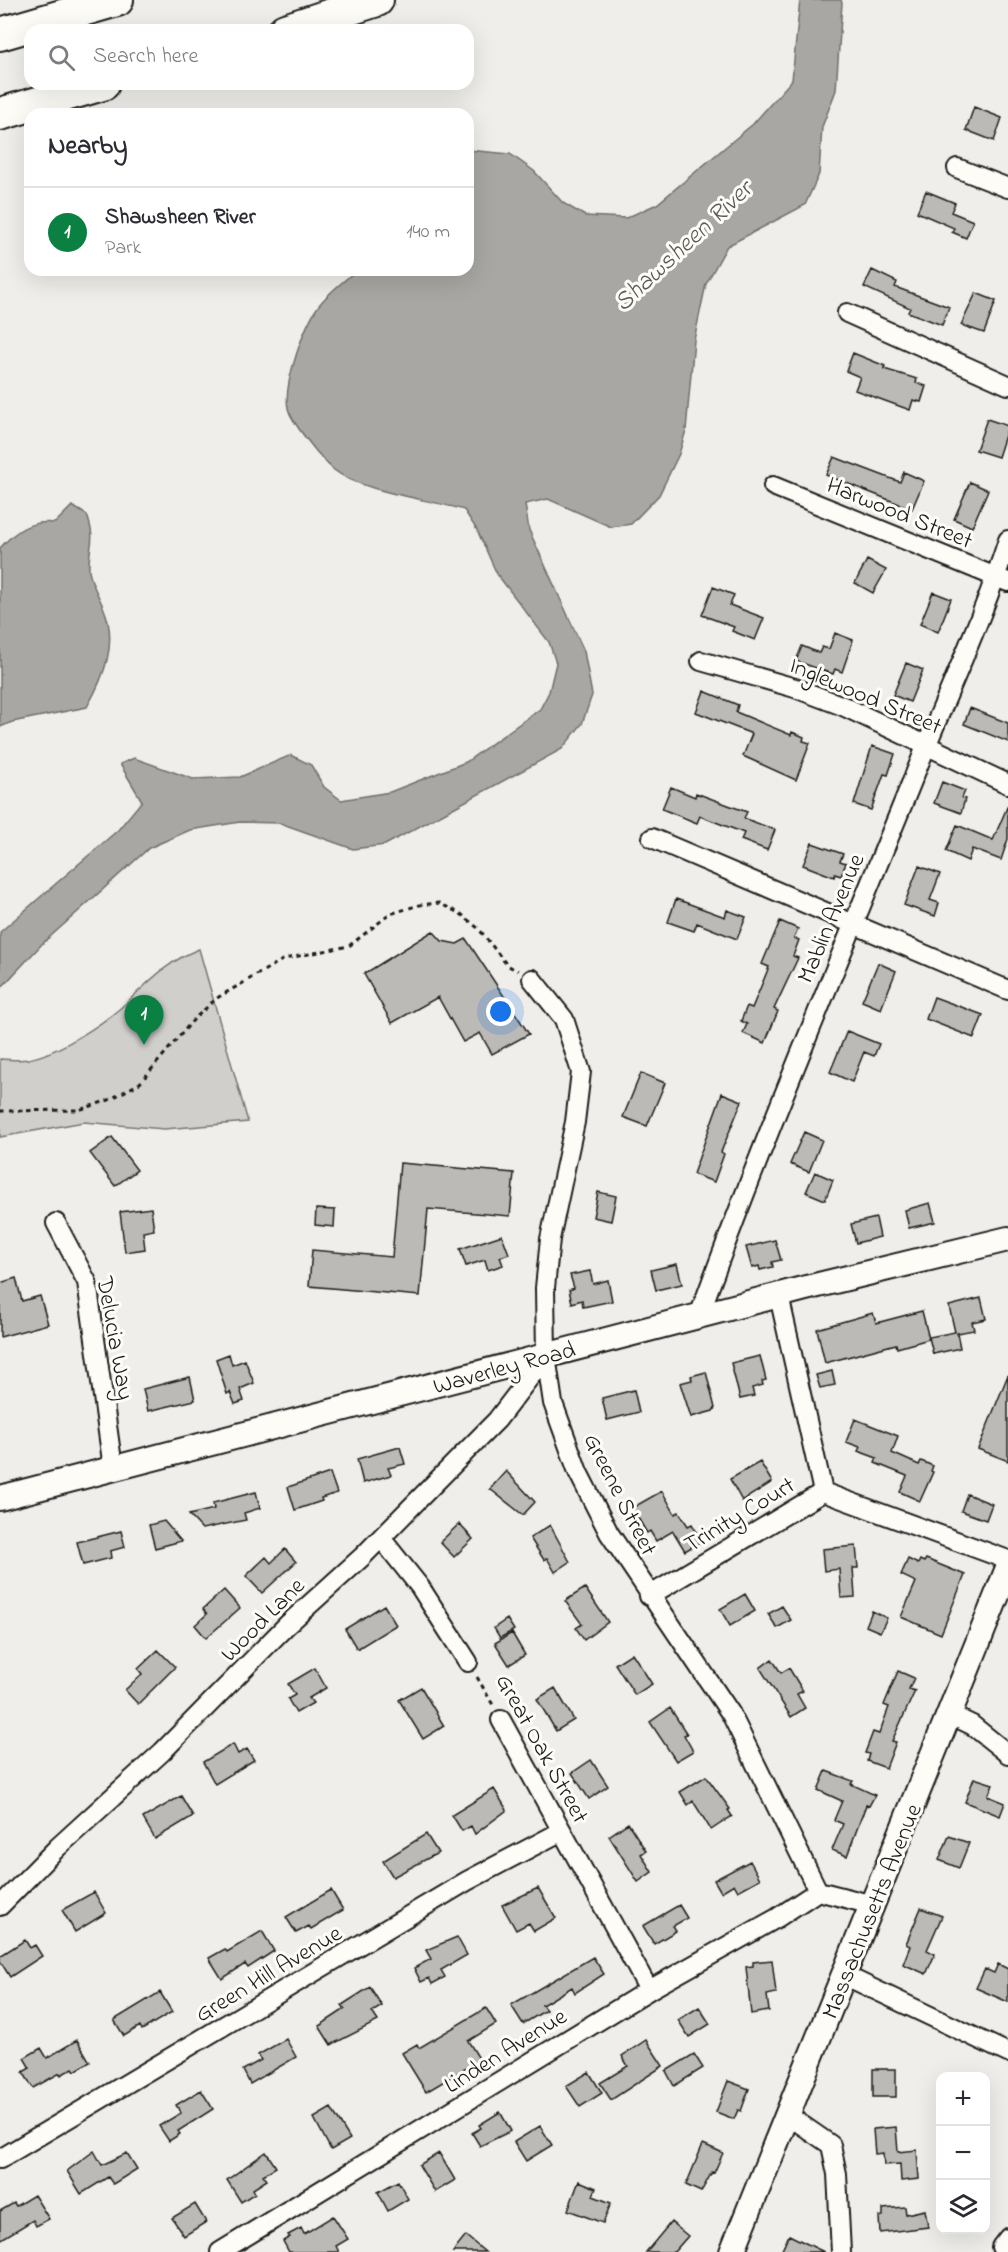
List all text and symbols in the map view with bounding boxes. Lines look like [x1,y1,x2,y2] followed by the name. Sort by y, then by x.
[24,24,474,90] search box
[45,41,78,74] icon: search
[93,41,198,73] text: Search here
[48,128,127,166] text: Nearby
[606,171,764,322] water label: Shawsheen River
[105,202,256,234] text: Shawsheen River
[64,218,71,247] text: 1
[406,218,450,247] text: 140 m
[105,234,141,263] text: Park
[821,469,977,560] street label: Harwood Street
[783,649,947,745] street label: Inglewood Street
[789,849,875,989] street label: Mablin Avenue
[124,996,164,1045] pin: 1
[486,997,515,1026] your location
[84,1273,142,1403] street label: Delucia Way
[430,1333,580,1406] street label: Waverley Road
[573,1428,665,1562] street label: Greene Street
[678,1469,803,1564] street label: Trinity Court
[213,1570,314,1671] street label: Wood Lane
[485,1668,596,1830] street label: Great Oak Street
[814,1799,933,2025] street label: Massachusetts Avenue
[189,1917,350,2033] street label: Green Hill Avenue
[438,2000,575,2104] street label: Linden Avenue
[936,2072,990,2234] map controls
[936,2072,990,2126] button: +
[936,2126,990,2180] button: −
[936,2180,990,2234] button: layers

